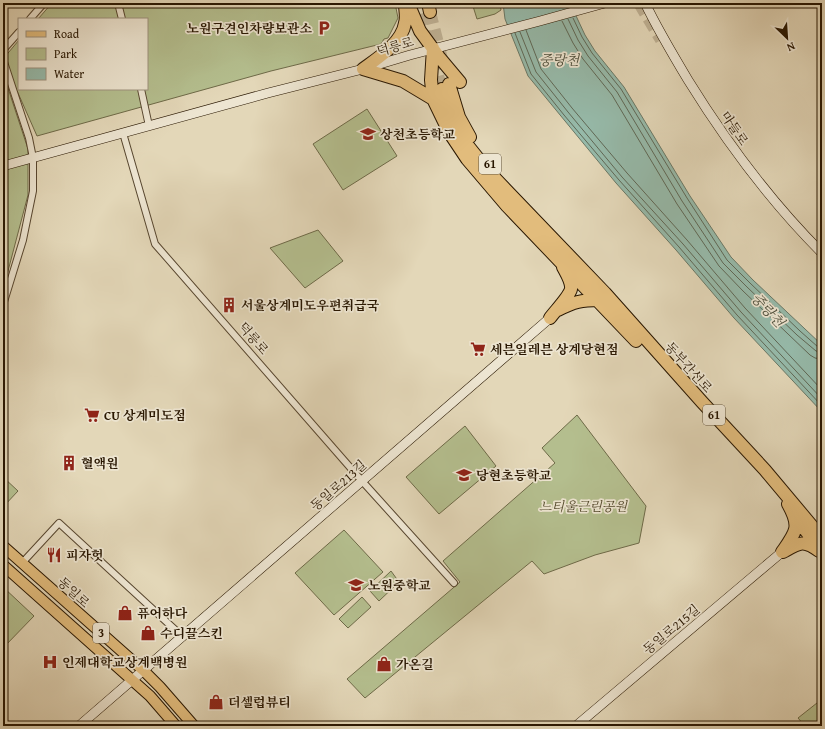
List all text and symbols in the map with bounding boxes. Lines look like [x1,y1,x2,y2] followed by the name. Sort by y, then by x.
[18,18,148,90] legend
[767,18,807,58] north arrow
[186,19,312,38] place label: 노원구견인차량보관소
[315,19,333,37] parking icon: 노원구견인차량보관소
[54,25,80,42] text: Road
[374,32,416,61] street label: 덕릉로
[784,38,798,56] text: N
[54,45,78,62] text: Park
[539,50,581,70] water label: 중랑천
[54,65,84,82] text: Water
[716,107,753,150] street label: 마들로
[359,125,377,143] school or university icon: 상천초등학교
[380,125,456,144] place label: 상천초등학교
[479,154,501,174] road number: 61
[747,288,790,333] water label: 중랑천
[220,296,238,314] building icon: 서울상계미도우편취급국
[241,296,380,315] place label: 서울상계미도우편취급국
[234,318,273,359] street label: 덕릉로
[661,338,717,397] street label: 동부간선로
[469,340,487,358] supermarket icon: 세븐일레븐 상계당현점
[490,340,618,359] place label: 세븐일레븐 상계당현점
[703,405,725,425] road number: 61
[83,406,101,424] supermarket icon: CU 상계미도점
[104,406,186,425] place label: CU 상계미도점
[60,454,78,472] building icon: 혈액원
[81,454,119,473] place label: 혈액원
[306,456,371,515] street label: 동일로213길
[455,466,473,484] school or university icon: 당현초등학교
[476,466,552,485] place label: 당현초등학교
[539,497,628,516] park label: 느티울근린공원
[45,546,63,564] restaurant icon: 피자헛
[66,546,104,565] place label: 피자헛
[53,573,94,612] street label: 동일로
[347,576,365,594] school or university icon: 노원중학교
[368,576,431,595] place label: 노원중학교
[639,600,704,659] street label: 동일로215길
[116,604,134,622] shop icon: 퓨어하다
[137,604,188,623] place label: 퓨어하다
[93,623,109,643] road number: 3
[139,624,157,642] shop icon: 수디끌스킨
[160,624,223,643] place label: 수디끌스킨
[41,653,59,671] hospital icon: 인제대학교상계백병원
[62,653,188,672] place label: 인제대학교상계백병원
[375,655,393,673] shop icon: 가온길
[396,655,434,674] place label: 가온길
[207,693,225,711] shop icon: 더셀럽뷰티
[228,693,291,712] place label: 더셀럽뷰티

